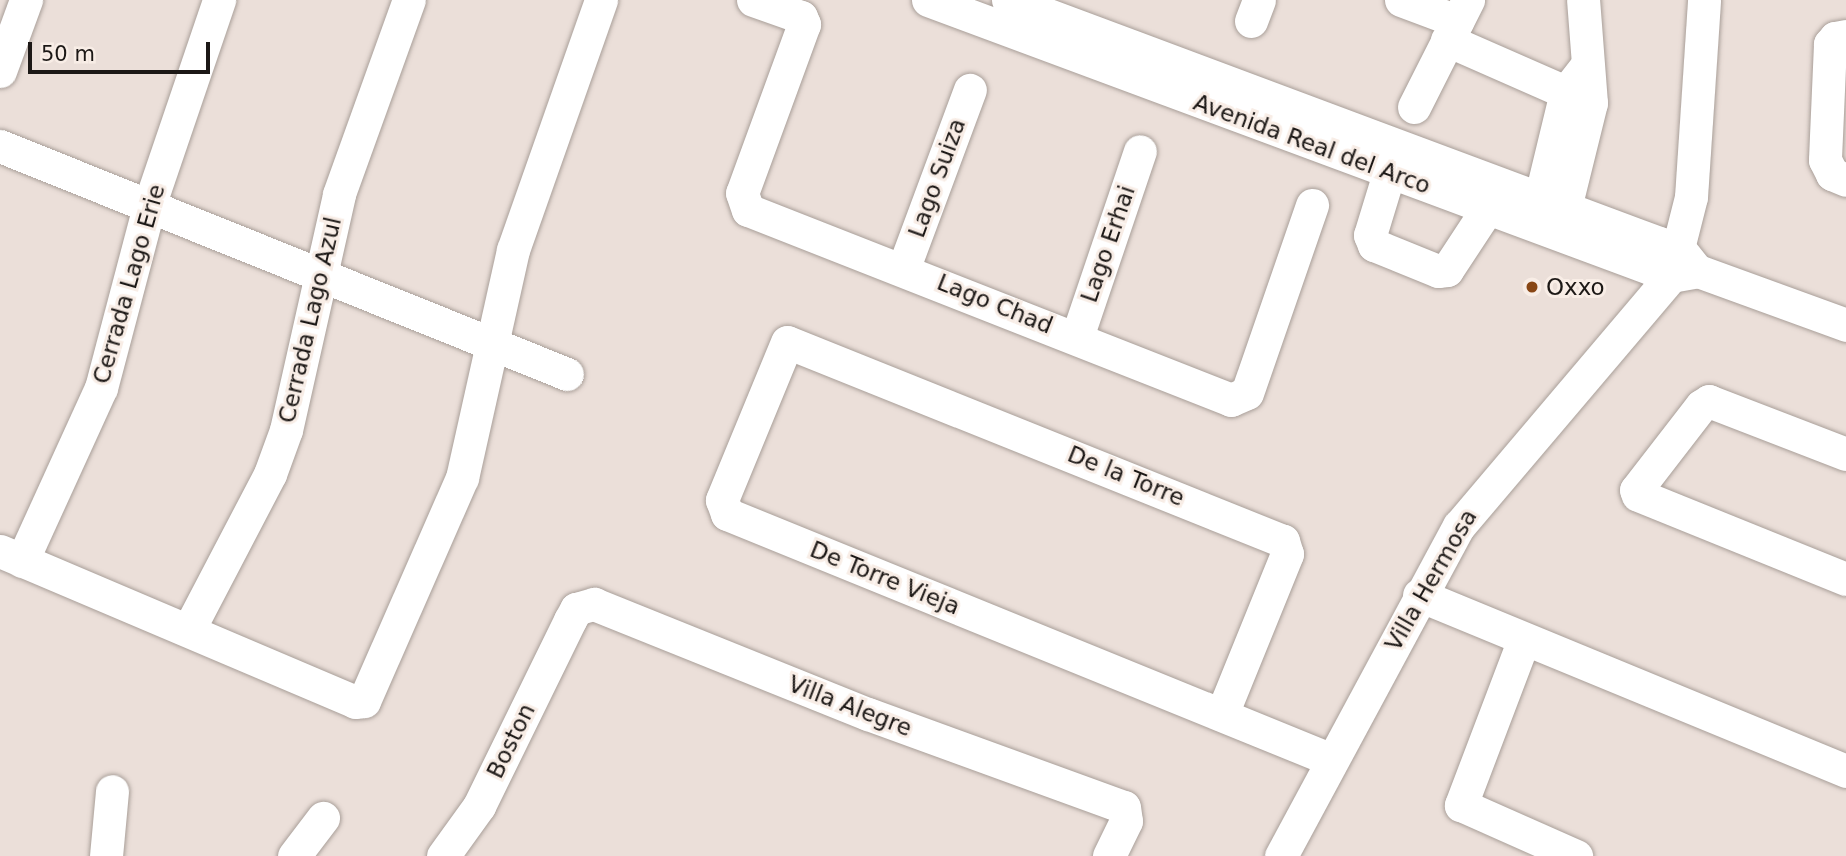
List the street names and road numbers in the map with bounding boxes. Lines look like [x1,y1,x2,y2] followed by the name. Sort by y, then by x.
[1190,88,1434,200] street label: Avenida Real del Arco
[903,115,971,241] street label: Lago Suiza
[87,181,171,387] street label: Cerrada Lago Erie
[1075,182,1141,306] street label: Lago Erhai
[273,214,347,426] street label: Cerrada Lago Azul
[933,268,1057,340] street label: Lago Chad
[1064,440,1188,512] street label: De la Torre
[1379,504,1483,656] street label: Villa Hermosa
[806,535,964,621] street label: De Torre Vieja
[784,670,916,742] street label: Villa Alegre
[481,699,541,783] street label: Boston

